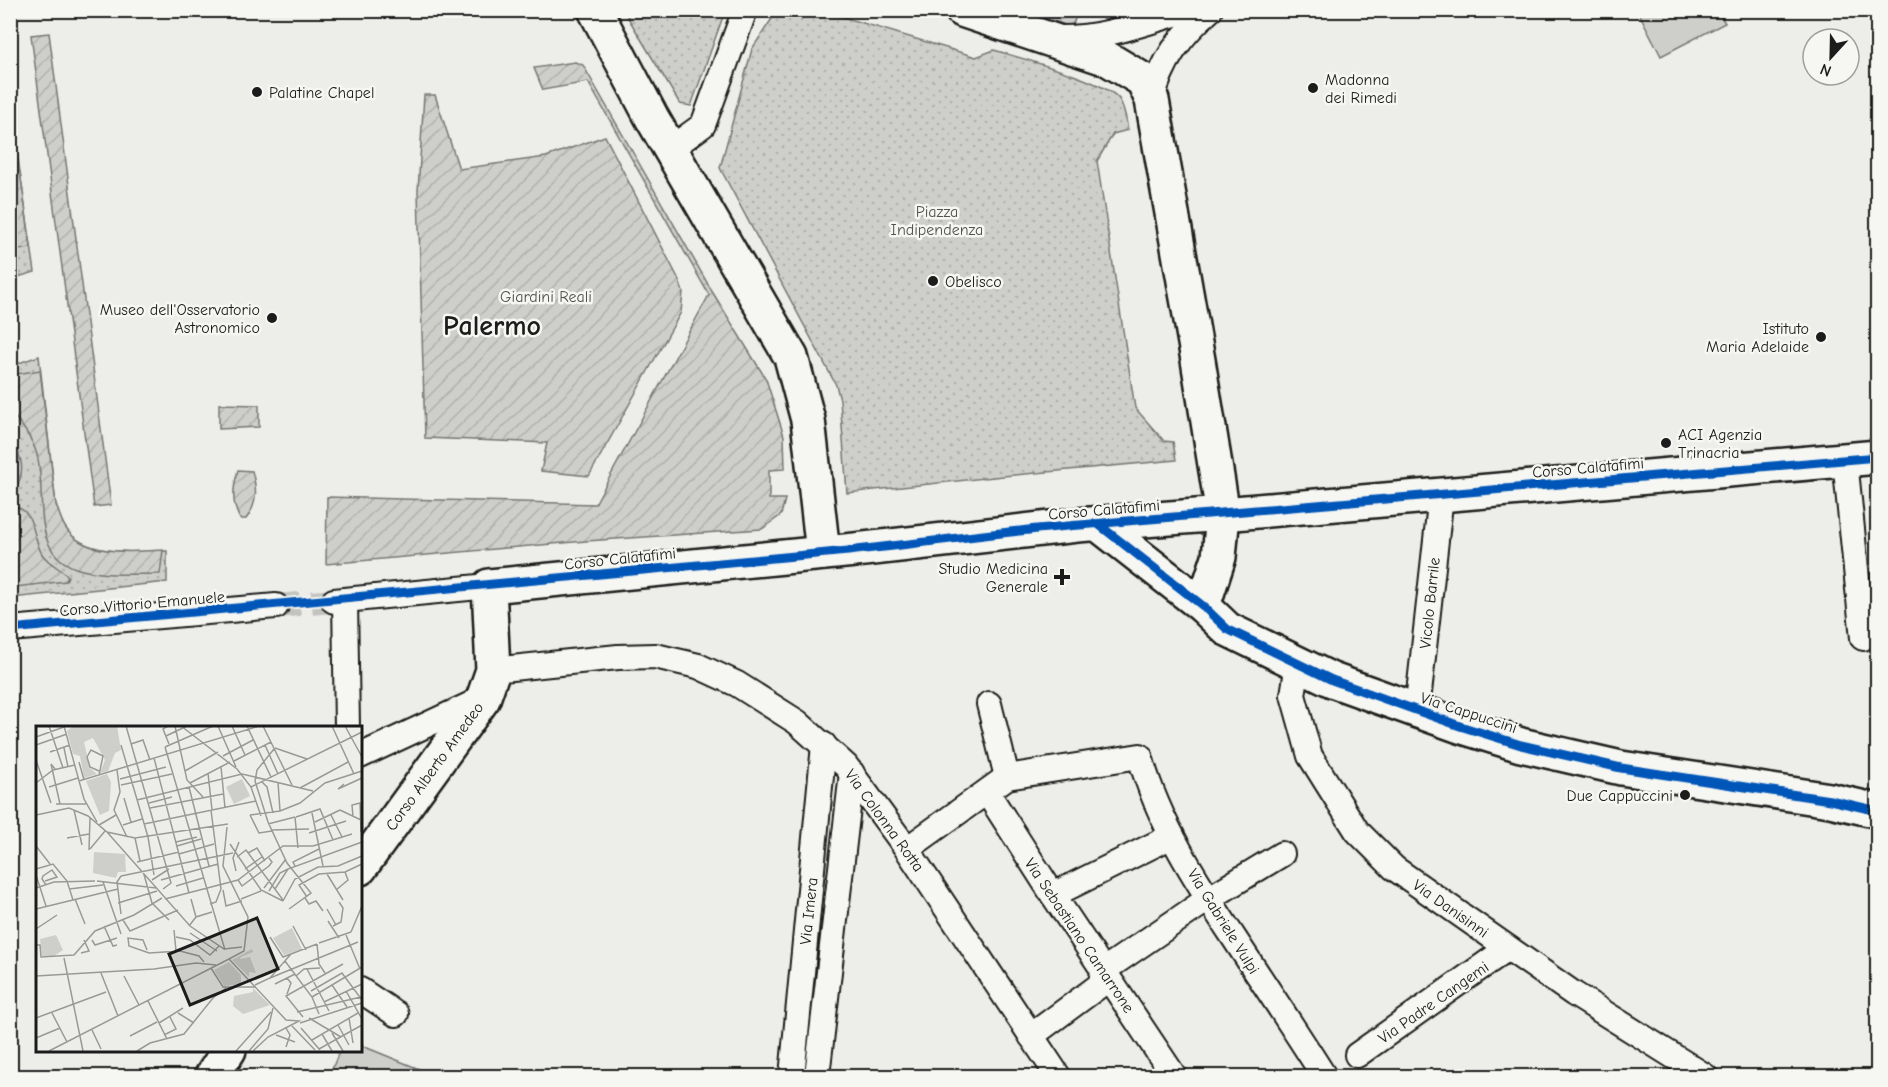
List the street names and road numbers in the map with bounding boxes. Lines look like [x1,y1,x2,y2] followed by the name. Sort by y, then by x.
[1531,454,1645,482] street label: Corso Calatafimi
[1047,496,1161,524] street label: Corso Calatafimi
[563,544,677,574] street label: Corso Calatafimi
[1416,557,1444,650] street label: Vicolo Barrile
[59,588,226,620] street label: Corso Vittorio Emanuele
[1418,689,1519,737] street label: Via Cappuccini
[382,699,487,834] street label: Corso Alberto Amedeo
[841,766,927,875] street label: Via Colonna Rotta
[1021,855,1138,1016] street label: Via Sebastiano Camarrone
[1183,865,1263,978] street label: Via Gabriele Vulpi
[1409,876,1492,941] street label: Via Danisinni
[797,877,821,946] street label: Via Imera
[1375,958,1492,1048] street label: Via Padre Cangemi

